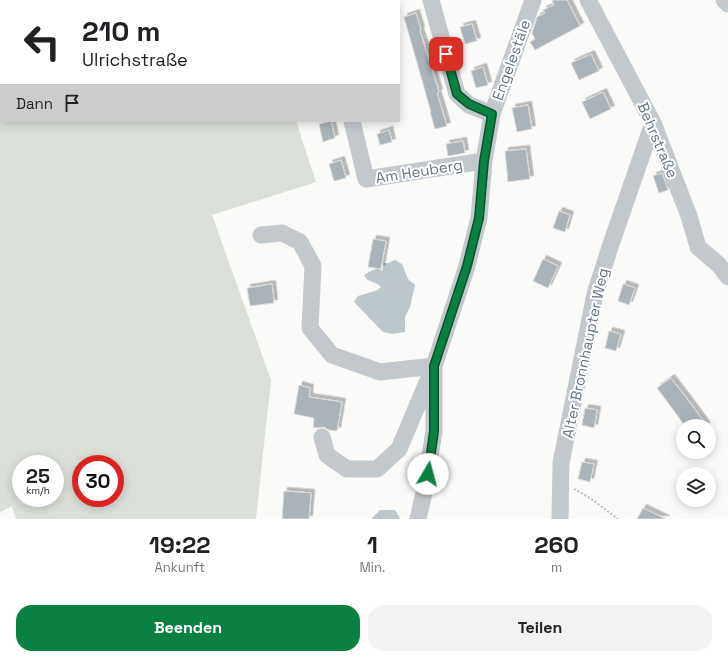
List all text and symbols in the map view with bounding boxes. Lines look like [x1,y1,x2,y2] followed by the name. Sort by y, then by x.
[82,13,160,49] text: 210 m
[16,16,68,68] icon: left
[488,17,534,103] street label: Engelestäle
[429,37,463,71] pin
[435,43,457,65] icon: arrive
[82,48,188,71] text: Ulrichstraße
[61,92,83,114] icon: arrive
[16,94,53,113] text: Dann
[634,99,683,181] street label: Behrstraße
[374,155,464,187] street label: Am Heuberg
[558,266,612,440] street label: Alter Bronnhaupter Weg
[676,419,716,507] map controls
[676,419,716,459] button: search
[407,453,449,495] position arrow
[72,455,124,507] speed limit sign: 30
[26,463,50,489] text: 25
[676,467,716,507] button: layers
[26,484,50,497] text: km/h
[149,529,210,560] text: 19:22
[367,529,378,560] text: 1
[534,529,579,560] text: 260
[155,559,205,576] text: Ankunft
[359,559,385,576] text: Min.
[551,559,562,576] text: m
[16,605,360,651] button: Beenden
[368,605,712,651] button: Teilen

